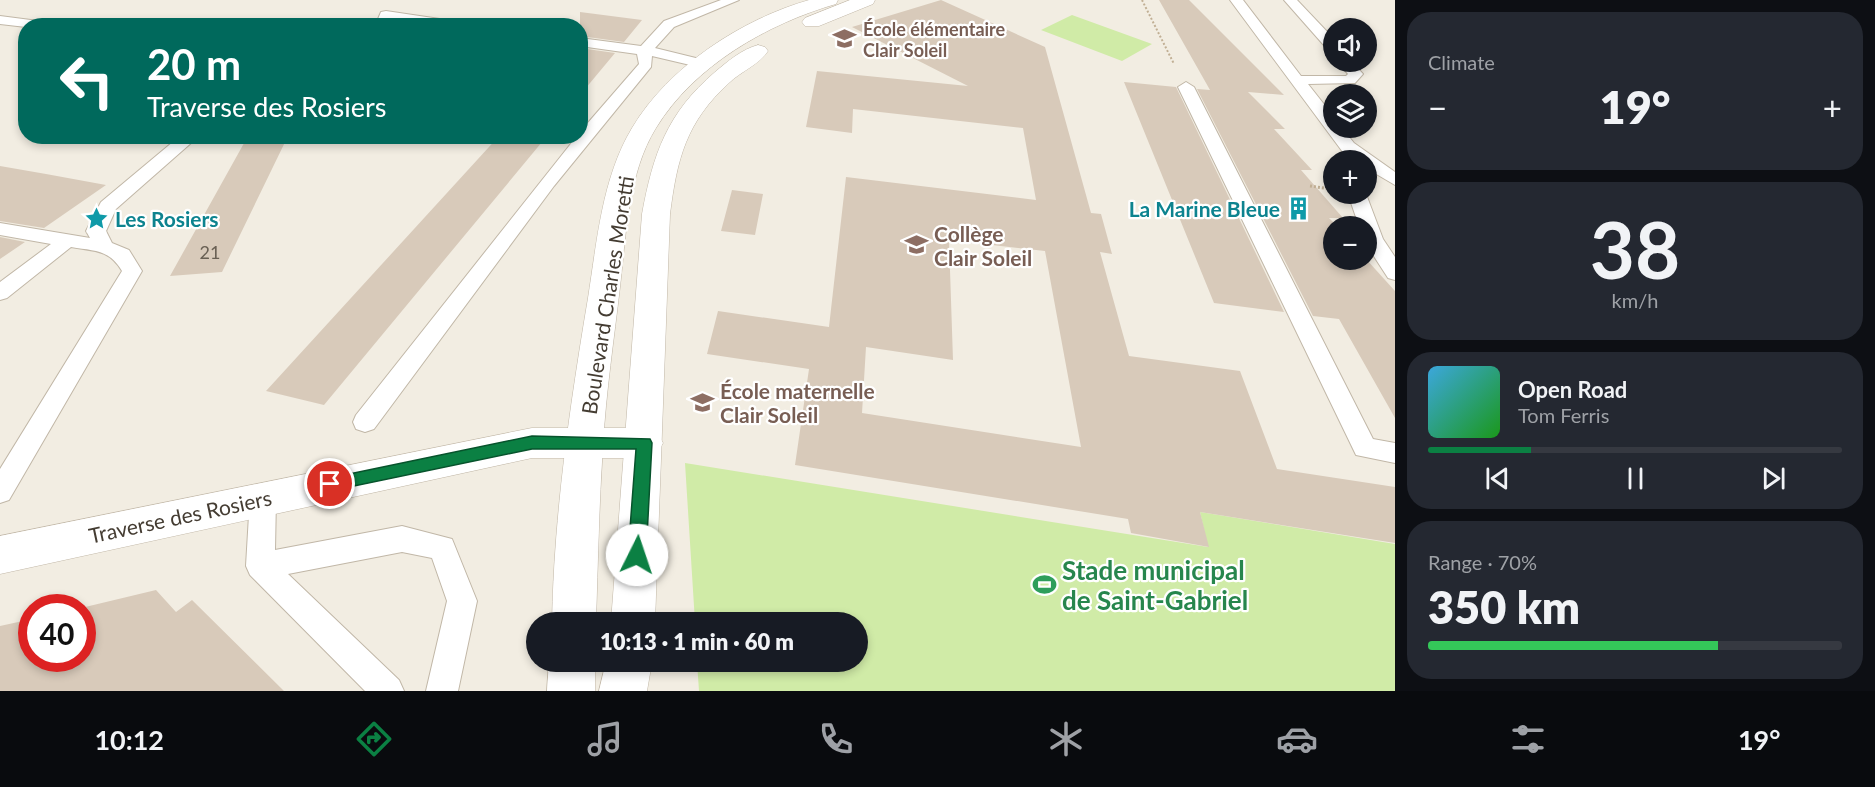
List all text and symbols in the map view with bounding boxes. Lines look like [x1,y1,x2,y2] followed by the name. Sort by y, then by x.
[863,18,1006,61] place label: École élémentaire Clair Soleil
[1323,18,1377,270] map controls
[1323,18,1377,72] button: sound
[832,26,858,52] school or university icon: École élémentaire Clair Soleil
[147,39,241,89] text: 20 m
[48,42,126,120] icon: left
[1428,50,1495,74] text: Climate
[1600,80,1670,134] text: 19°
[1323,84,1377,138] button: layers
[1428,87,1447,127] text: −
[1823,87,1842,127] text: +
[147,90,386,123] text: Traverse des Rosiers
[1323,150,1377,204] button: +
[576,174,638,416] street label: Boulevard Charles Moretti
[1285,195,1311,221] building icon: La Marine Bleue
[1129,196,1280,221] place label: La Marine Bleue
[1590,202,1680,296] text: 38
[84,205,110,231] place icon: Les Rosiers
[115,206,219,231] place label: Les Rosiers
[1323,216,1377,270] button: −
[934,221,1032,270] place label: Collège Clair Soleil
[903,232,929,258] school or university icon: Collège Clair Soleil
[200,241,220,263] house number: 21
[1612,288,1658,312] text: km/h
[1518,376,1627,403] text: Open Road
[720,378,875,427] place label: École maternelle Clair Soleil
[689,389,715,415] school or university icon: École maternelle Clair Soleil
[1518,403,1609,427] text: Tom Ferris
[304,458,355,509] pin
[1481,462,1514,495] icon: previous
[1619,462,1652,495] icon: pause
[1757,462,1790,495] icon: next
[313,467,346,500] icon: arrive
[86,484,274,548] street label: Traverse des Rosiers
[605,523,669,587] position arrow
[1428,550,1537,574] text: Range · 70%
[1062,554,1248,616] place label: Stade municipal de Saint-Gabriel
[1031,572,1057,598] sports icon: Stade municipal de Saint-Gabriel
[1428,580,1580,634] text: 350 km
[18,594,96,672] speed limit sign: 40
[600,628,794,655] text: 10:13 · 1 min · 60 m
[353,718,395,760] icon: directions
[584,718,626,760] icon: music
[815,718,857,760] icon: phone
[1045,718,1087,760] icon: climate
[1276,718,1318,760] icon: car
[1507,718,1549,760] icon: filters
[94,723,164,756] text: 10:12
[1738,723,1780,756] text: 19°

